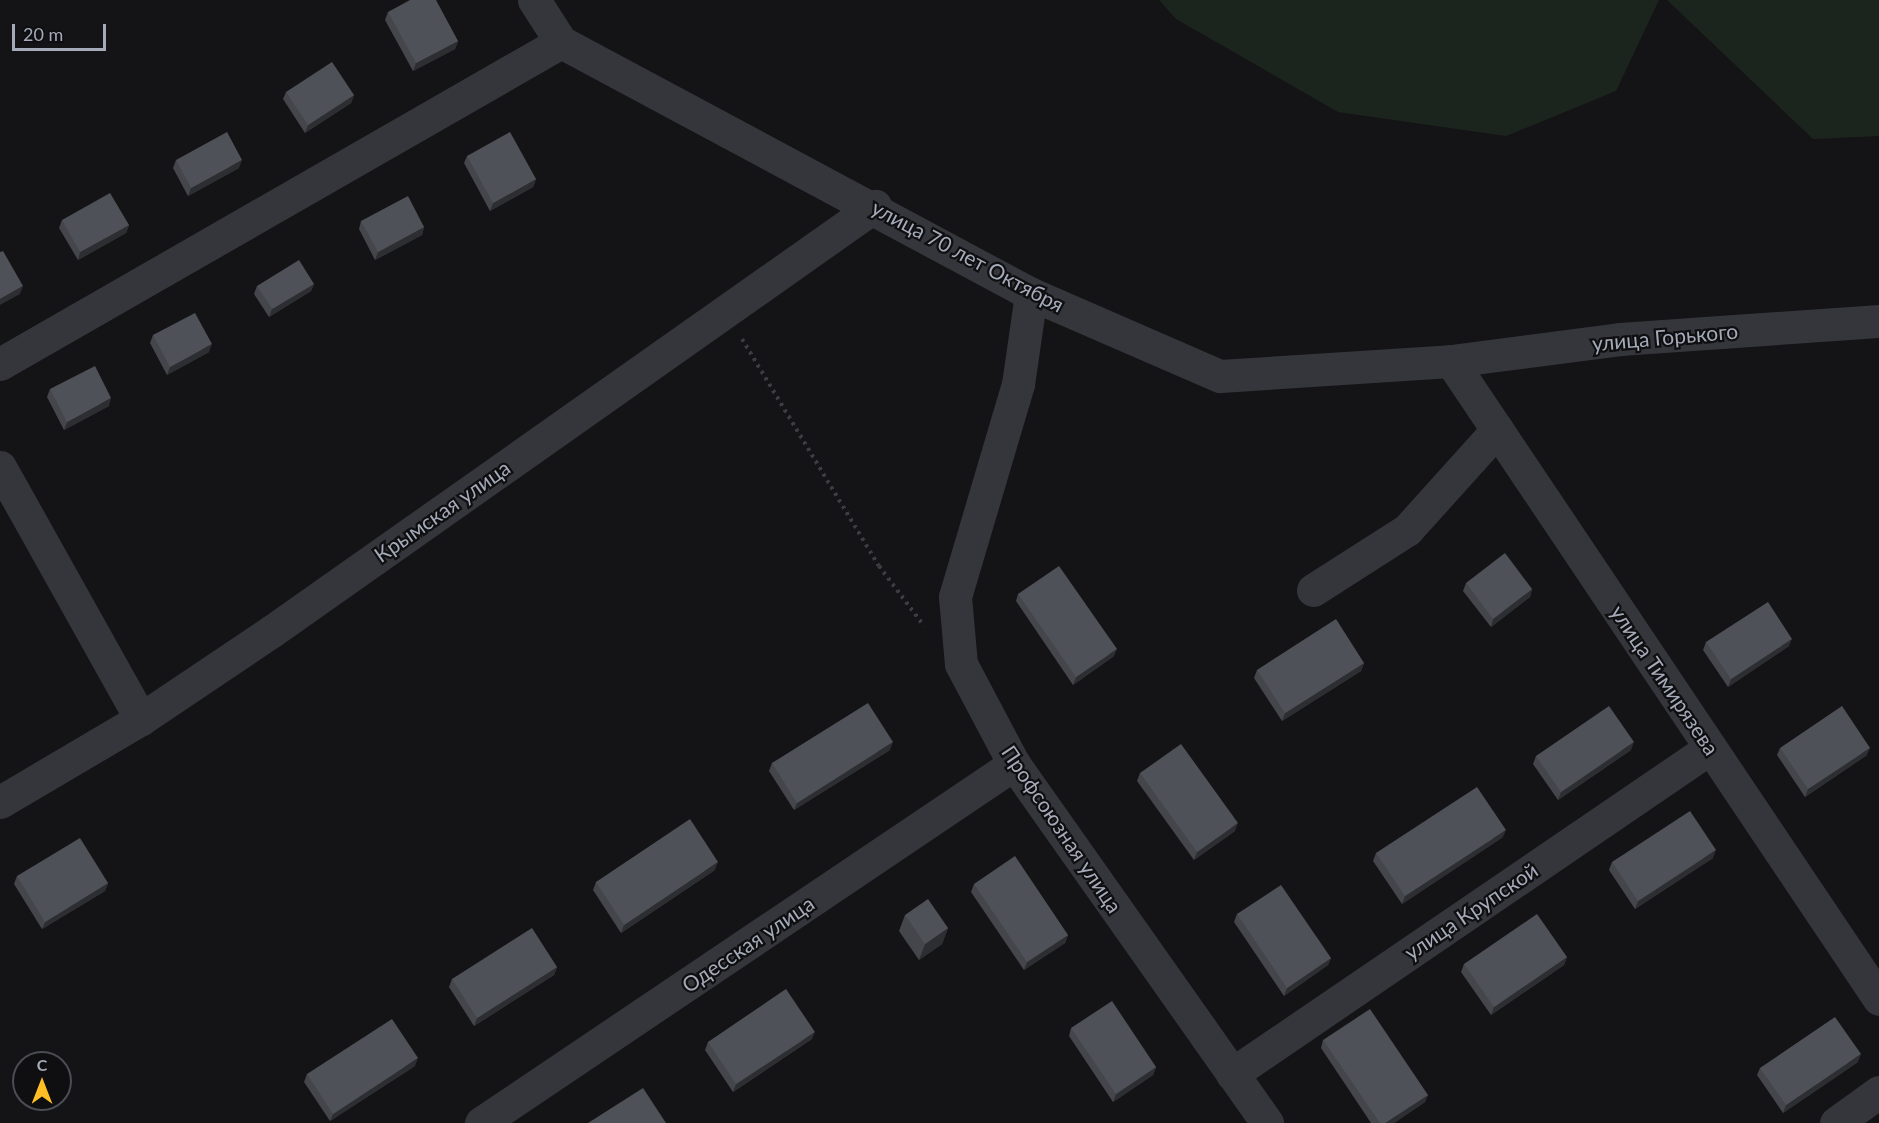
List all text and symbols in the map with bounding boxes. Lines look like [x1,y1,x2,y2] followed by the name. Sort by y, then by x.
[15,12,110,50] scale bar
[23,23,63,45] text: 20 m
[868,195,1068,317] street label: улица 70 лет Октября
[1591,318,1739,356] street label: улица Горького
[369,455,515,567] street label: Крымская улица
[1606,600,1724,760] street label: улица Тимирязева
[997,740,1127,918] street label: Профсоюзная улица
[1400,857,1542,965] street label: улица Крупской
[677,890,819,998] street label: Одесская улица
[12,1051,72,1111] north arrow
[37,1055,47,1074] text: С

